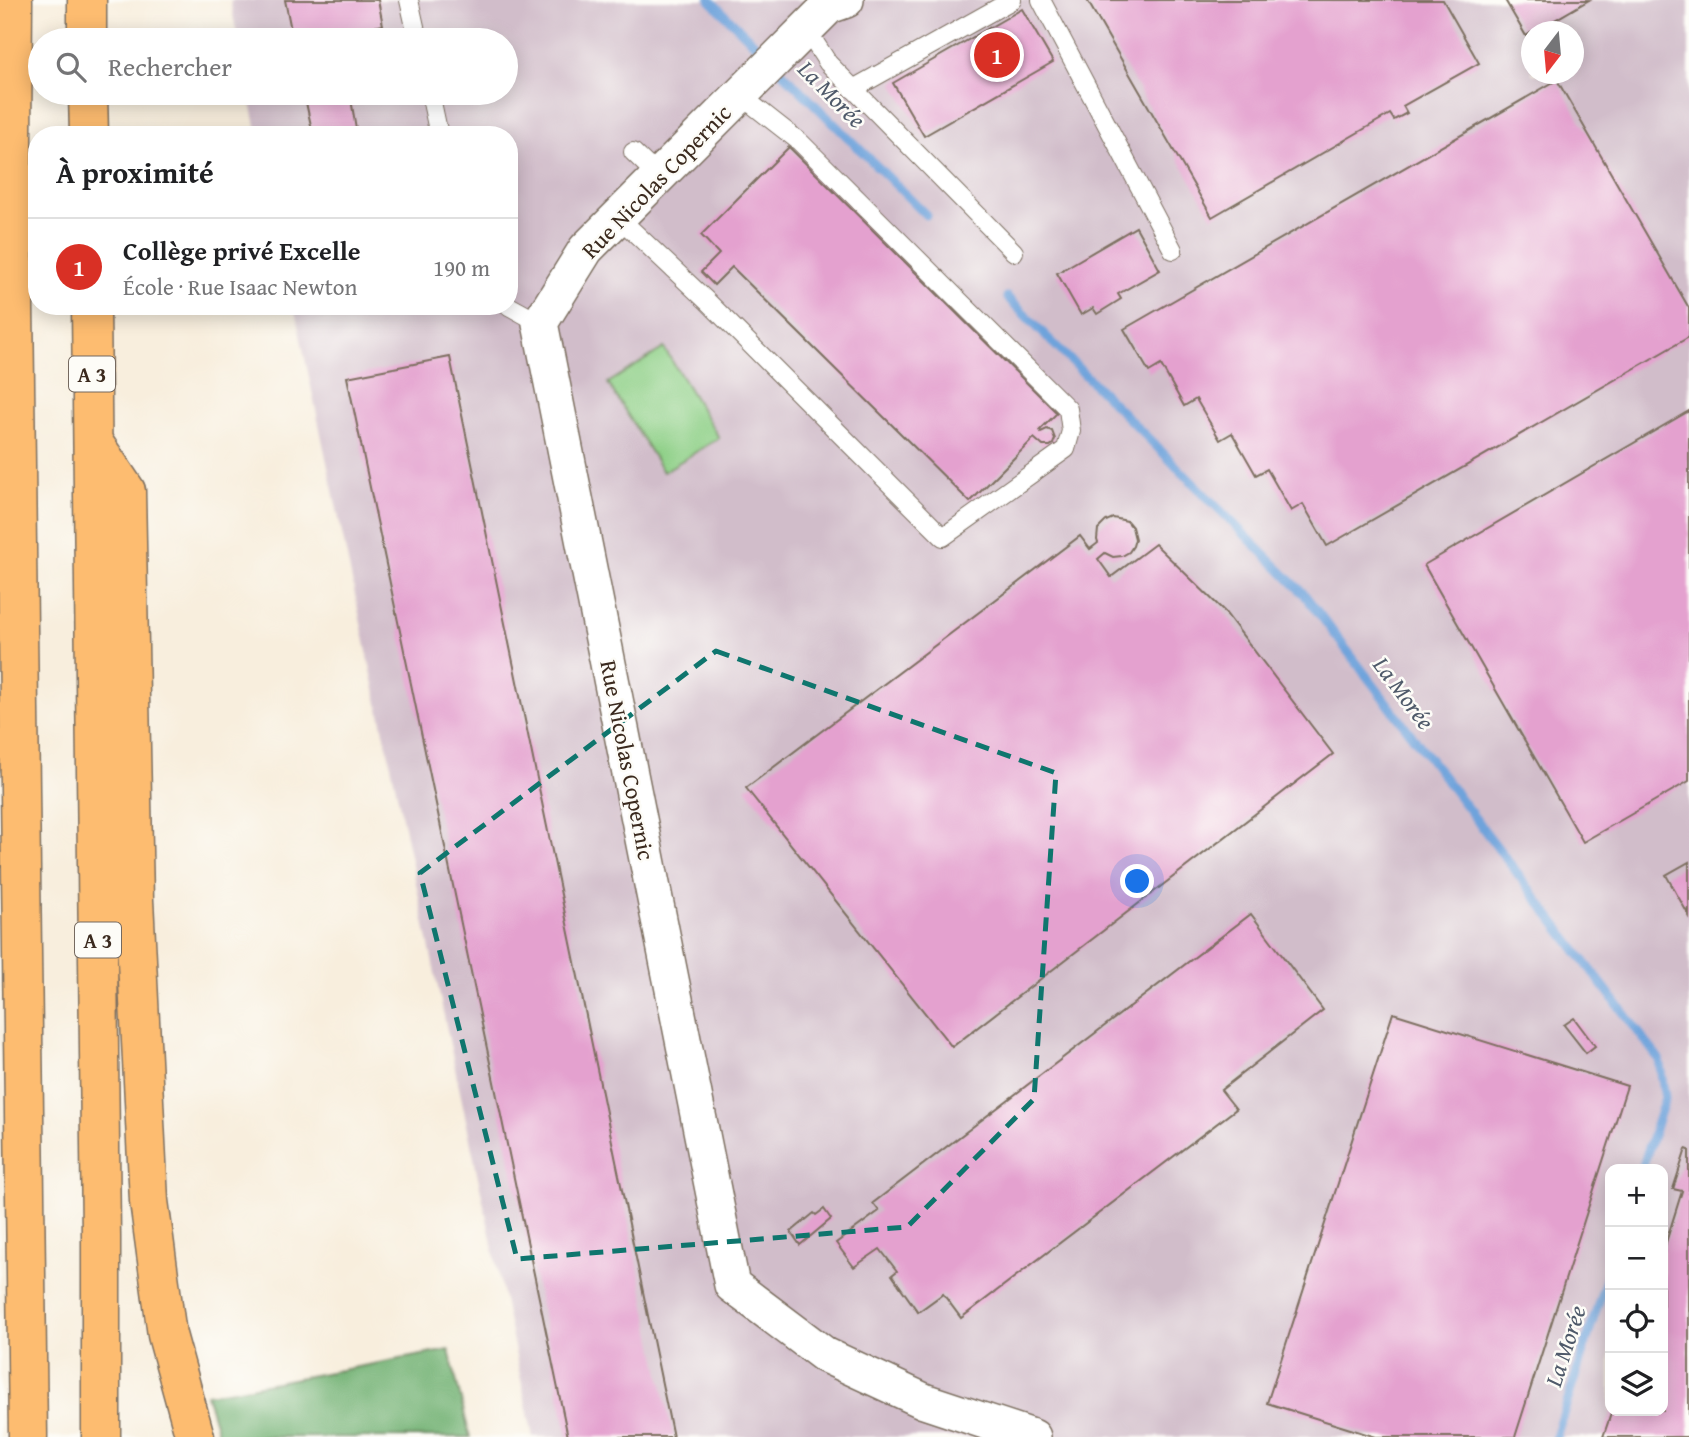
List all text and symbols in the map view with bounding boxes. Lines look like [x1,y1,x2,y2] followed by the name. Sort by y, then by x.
[1521,21,1584,84] north arrow
[28,28,518,105] search box
[974,29,1020,81] pin: 1
[108,47,232,86] text: Rechercher
[52,48,90,86] icon: search
[789,51,874,136] water label: La Morée
[574,97,738,265] street label: Rue Nicolas Copernic
[56,150,214,194] text: À proximité
[123,231,361,270] text: Collège privé Excelle
[73,251,85,284] text: 1
[433,251,490,284] text: 190 m
[123,270,357,303] text: École · Rue Isaac Newton
[69,356,115,392] road number: A 3
[1364,648,1443,737] water label: La Morée
[592,657,664,863] street label: Rue Nicolas Copernic
[1120,864,1154,898] your location
[75,922,121,958] road number: A 3
[1605,1164,1668,1416] map controls
[1605,1164,1668,1227] button: +
[1605,1227,1668,1290] button: −
[1605,1290,1668,1353] button: locate
[1535,1301,1595,1392] water label: La Morée
[1605,1353,1668,1416] button: layers

